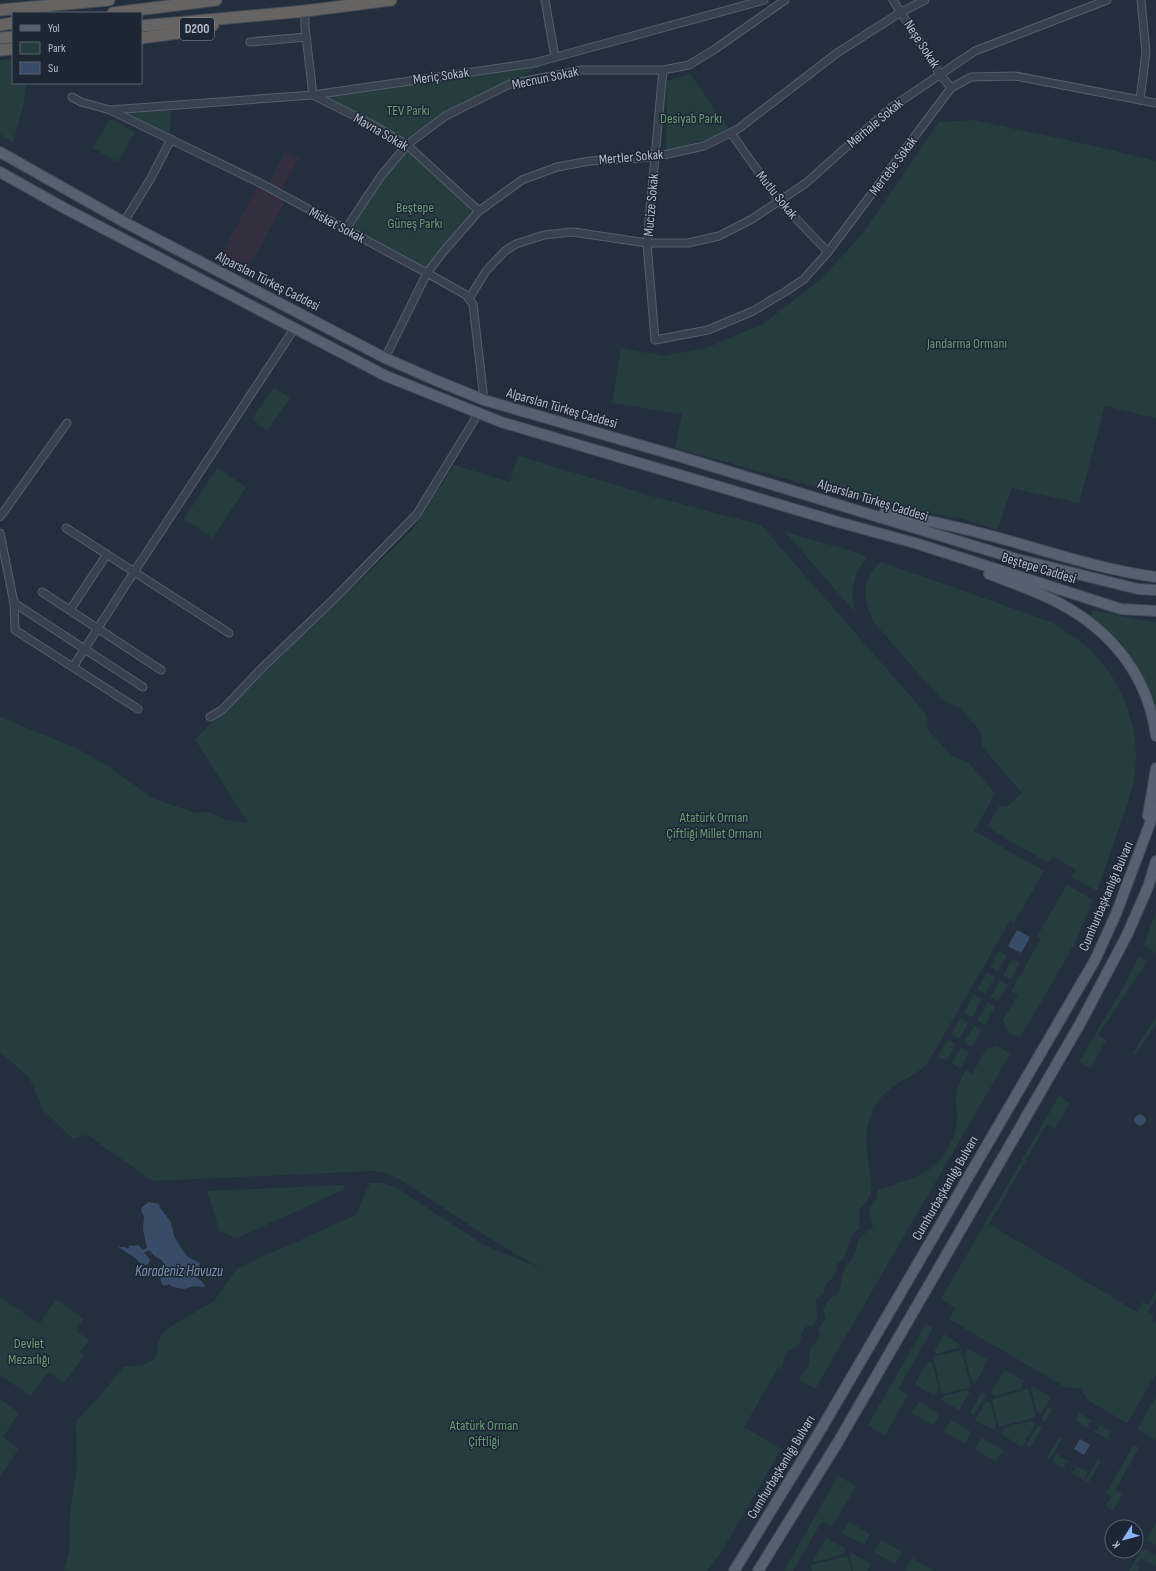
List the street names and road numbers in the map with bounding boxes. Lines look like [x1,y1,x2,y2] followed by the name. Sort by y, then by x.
[900,17,944,72] street label: Neşe Sokak
[180,18,214,40] road number: D200
[510,63,580,93] street label: Mecnun Sokak
[412,64,471,88] street label: Meriç Sokak
[844,94,907,151] street label: Merhale Sokak
[351,110,412,155] street label: Mavna Sokak
[865,133,921,199] street label: Mertebe Sokak
[598,146,665,168] street label: Mertler Sokak
[752,167,802,223] street label: Mutlu Sokak
[640,172,662,237] street label: Mucize Sokak
[306,203,369,247] street label: Misket Sokak
[212,247,323,315] street label: Alparslan Türkeş Caddesi
[504,384,619,432] street label: Alparslan Türkeş Caddesi
[815,475,930,525] street label: Alparslan Türkeş Caddesi
[1000,549,1078,587] street label: Beştepe Caddesi
[1075,838,1137,954] street label: Cumhurbaşkanlığı Bulvarı
[908,1133,982,1243] street label: Cumhurbaşkanlığı Bulvarı
[743,1412,819,1522] street label: Cumhurbaşkanlığı Bulvarı

